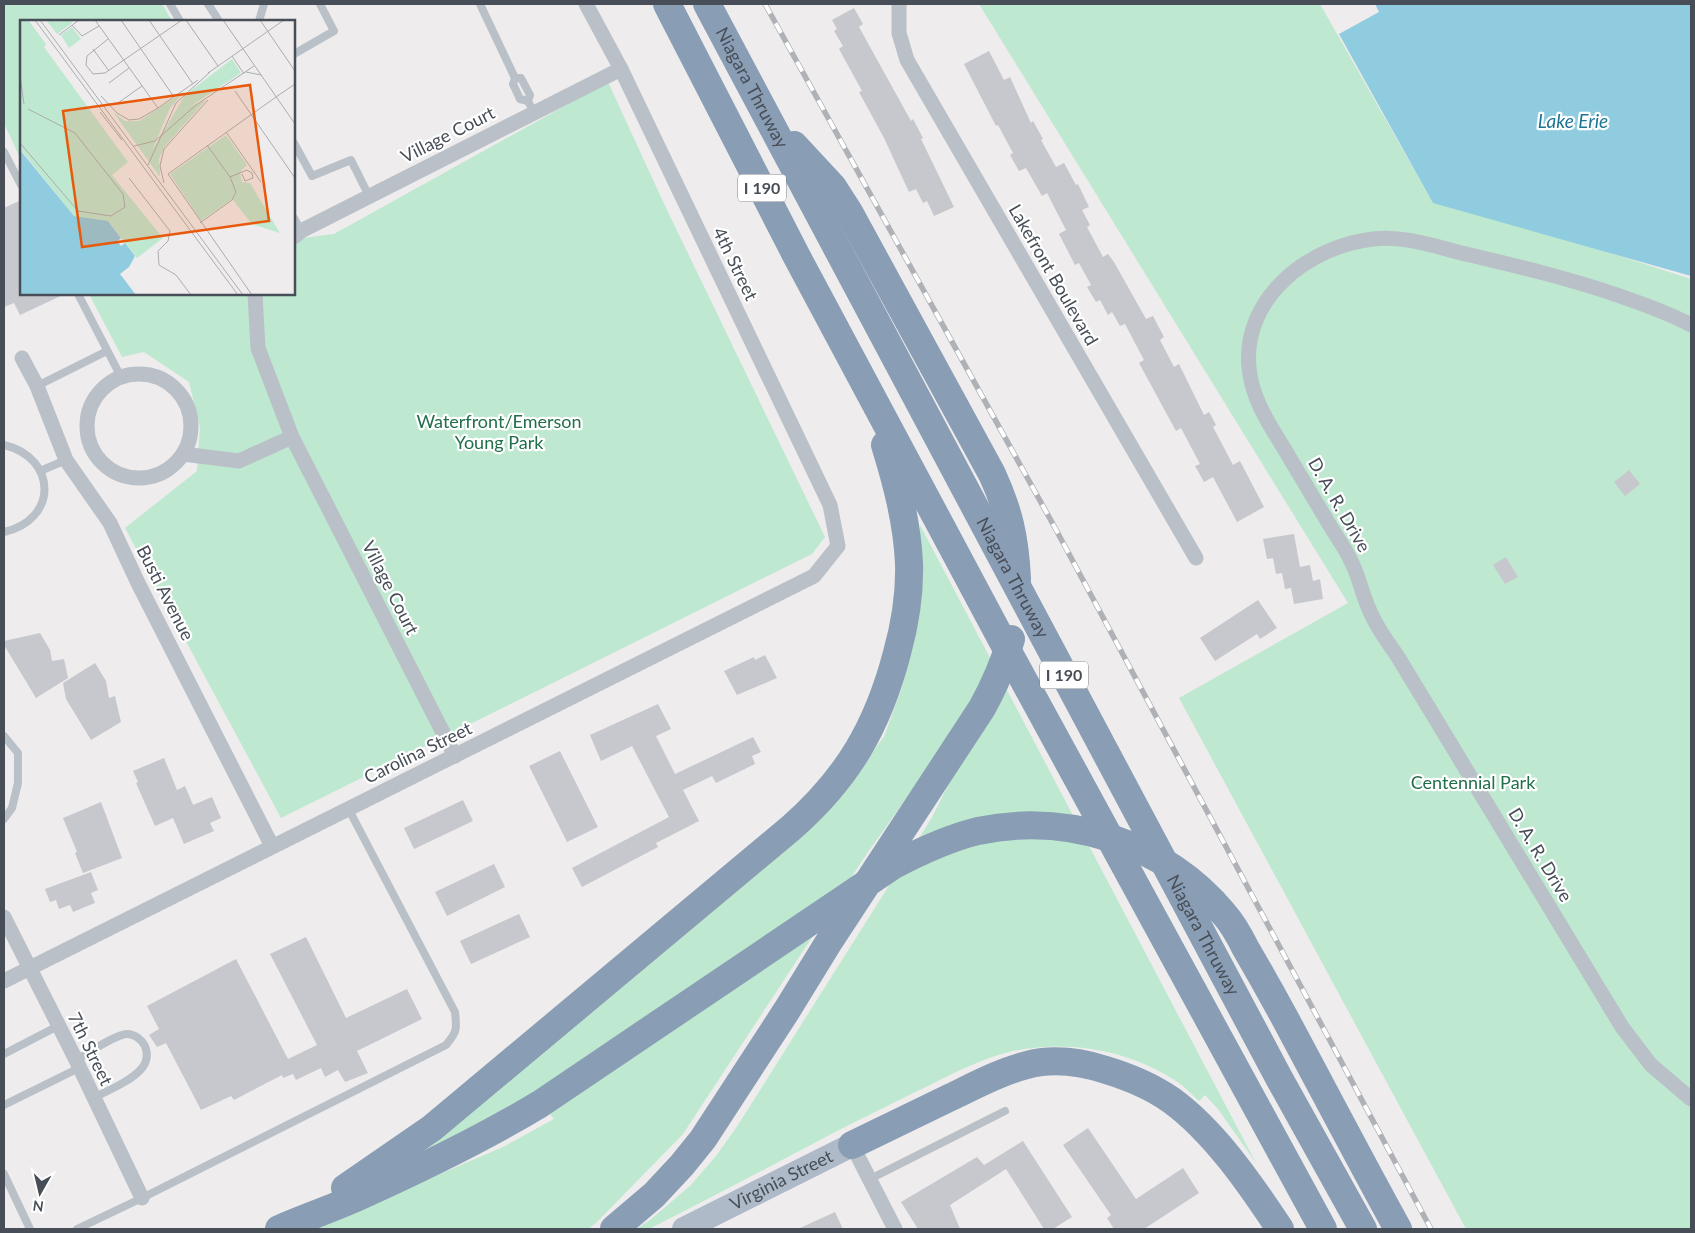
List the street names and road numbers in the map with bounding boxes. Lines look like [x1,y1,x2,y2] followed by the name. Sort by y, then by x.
[711,23,794,152] street label: Niagara Thruway
[397,101,499,167] street label: Village Court
[738,174,786,202] road number: I 190
[1004,200,1103,349] street label: Lakefront Boulevard
[709,223,763,304] street label: 4th Street
[1304,453,1376,556] street label: D. A. R. Drive
[972,513,1055,642] street label: Niagara Thruway
[358,537,424,639] street label: Village Court
[132,541,199,644] street label: Busti Avenue
[1040,662,1088,688] road number: I 190
[360,716,475,788] street label: Carolina Street
[1504,804,1577,905] street label: D. A. R. Drive
[1163,870,1245,1000] street label: Niagara Thruway
[64,1008,118,1089] street label: 7th Street
[726,1144,837,1214] street label: Virginia Street

